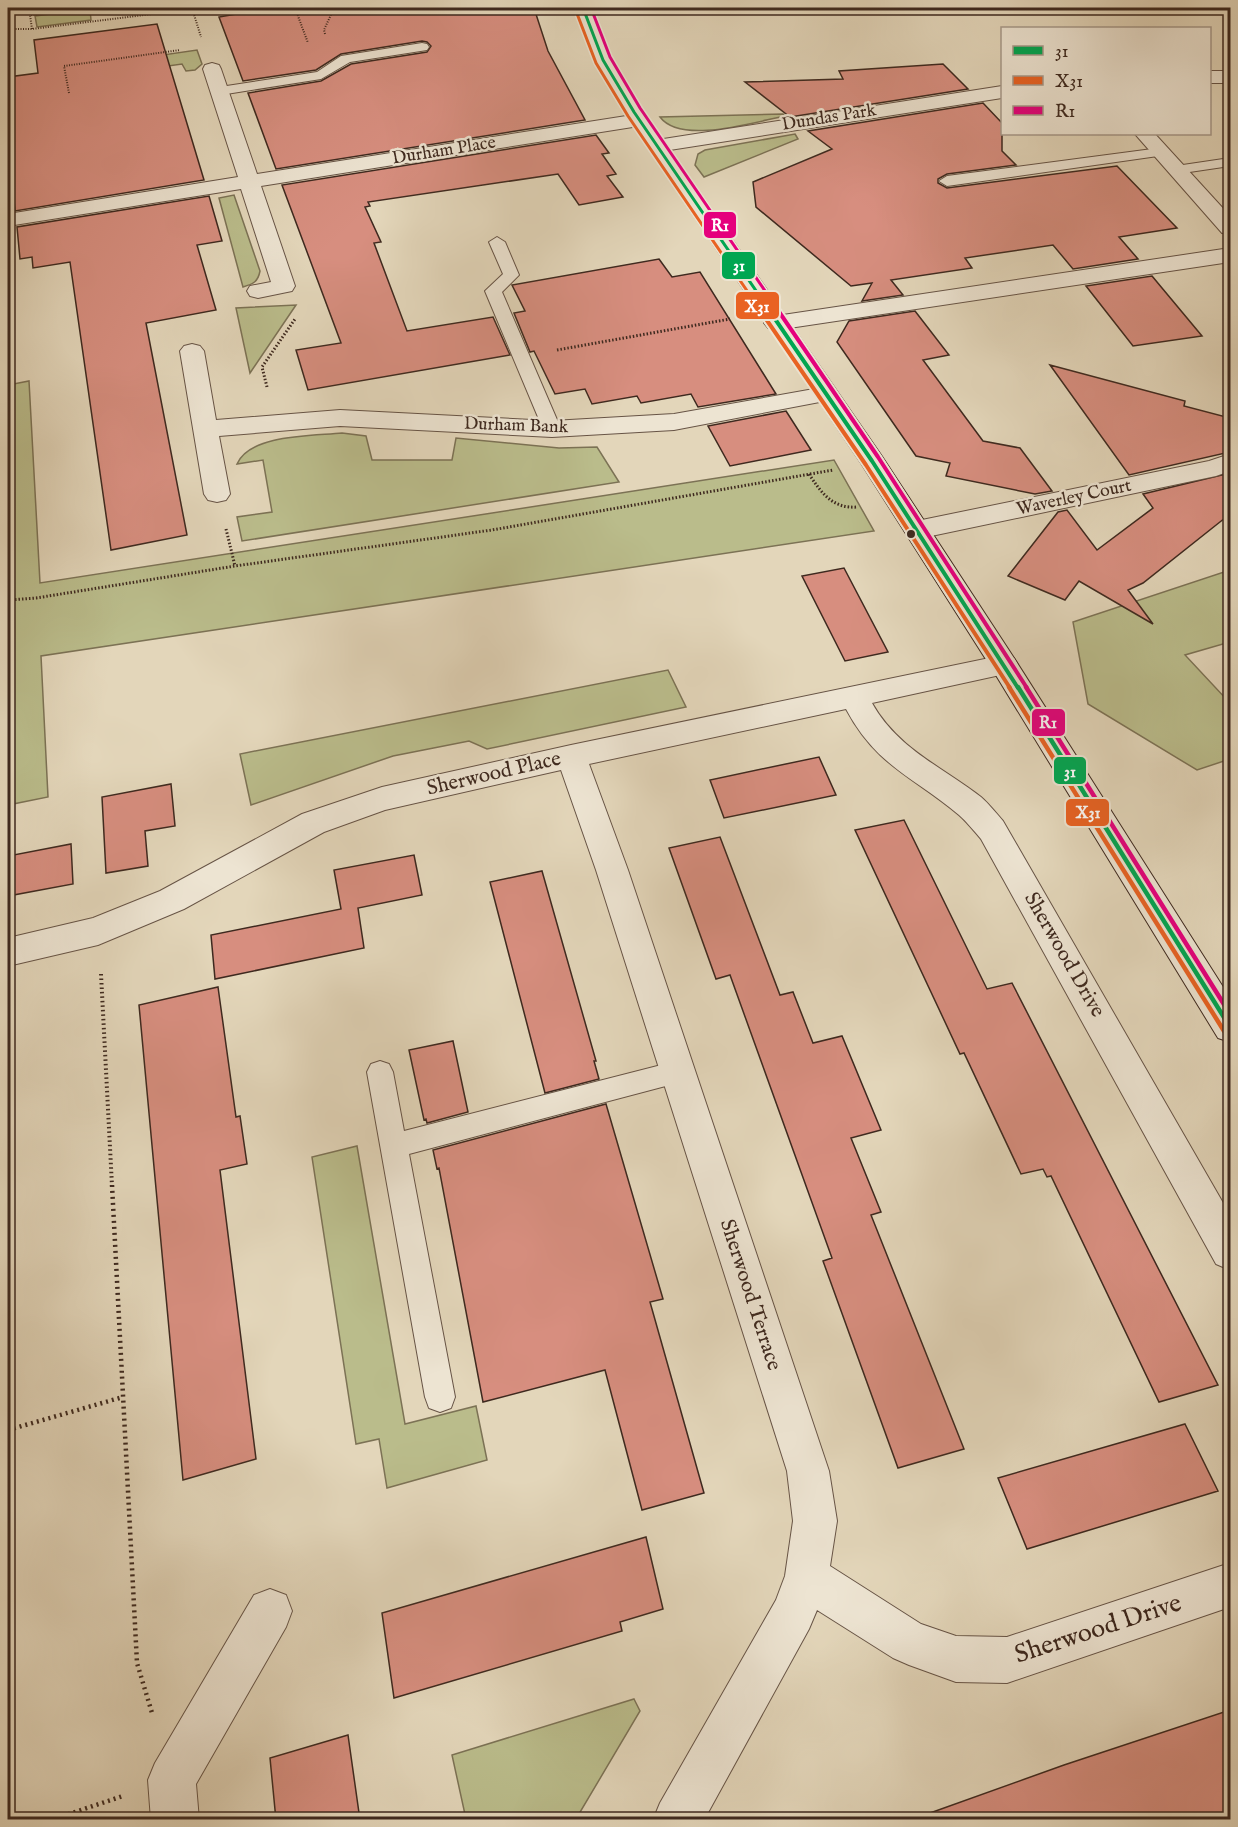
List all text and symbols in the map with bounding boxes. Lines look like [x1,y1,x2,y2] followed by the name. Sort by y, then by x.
[1001,27,1211,135] legend
[1055,41,1068,64] text: 31
[1055,71,1083,94] text: X31
[780,99,878,137] street label: Dundas Park
[1055,101,1075,124] text: R1
[391,131,497,171] street label: Durham Place
[703,211,737,239] line badge: R1
[711,217,729,237] text: R1
[721,251,756,280] line badge: 31
[733,257,745,277] text: 31
[735,291,780,320] line badge: X31
[744,298,769,318] text: X31
[463,413,569,439] street label: Durham Bank
[1014,475,1134,521] street label: Waverley Court
[905,528,917,540] unlabelled marker
[1031,708,1066,737] line badge: R1
[1039,714,1057,734] text: R1
[424,745,564,803] street label: Sherwood Place
[1053,756,1087,785] line badge: 31
[1064,763,1076,783] text: 31
[1065,798,1110,827] line badge: X31
[1075,804,1100,824] text: X31
[1017,888,1111,1023] street label: Sherwood Drive
[713,1216,787,1374] street label: Sherwood Terrace
[1010,1586,1186,1672] street label: Sherwood Drive

